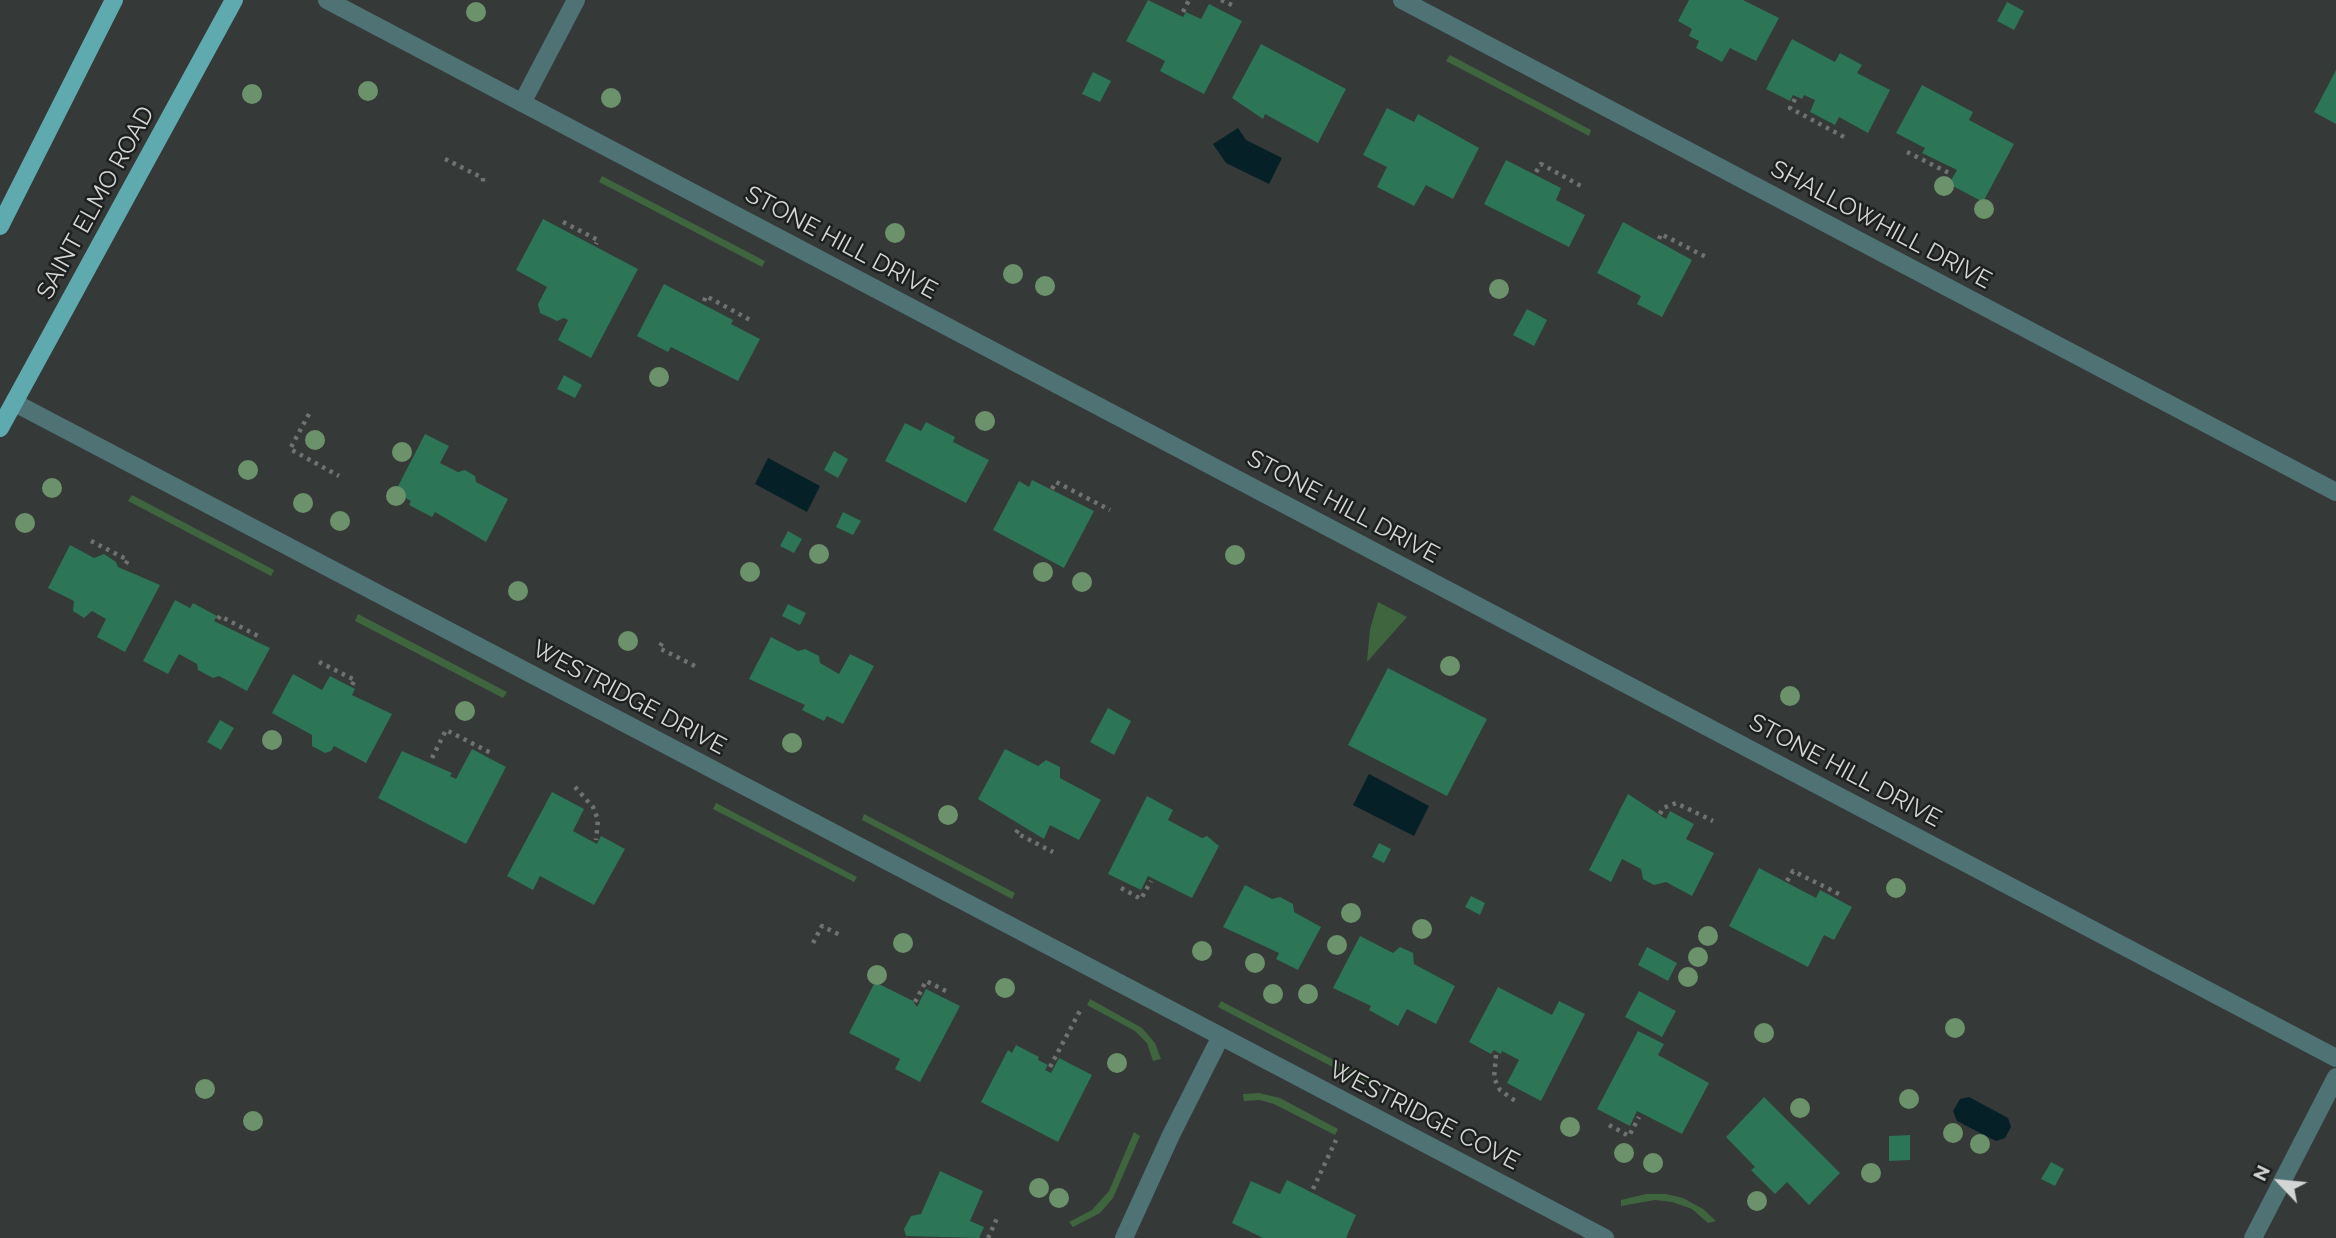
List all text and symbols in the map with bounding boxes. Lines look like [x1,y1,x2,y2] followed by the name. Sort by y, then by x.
[31,102,161,304] street label: SAINT ELMO ROAD
[1766,155,1996,295] street label: SHALLOWHILL DRIVE
[740,180,942,306] street label: STONE HILL DRIVE
[1242,444,1444,570] street label: STONE HILL DRIVE
[527,635,731,761] street label: WESTRIDGE DRIVE
[1744,708,1946,834] street label: STONE HILL DRIVE
[1324,1055,1524,1177] street label: WESTRIDGE COVE
[2245,1147,2315,1217] north arrow
[2248,1161,2274,1184] text: N

